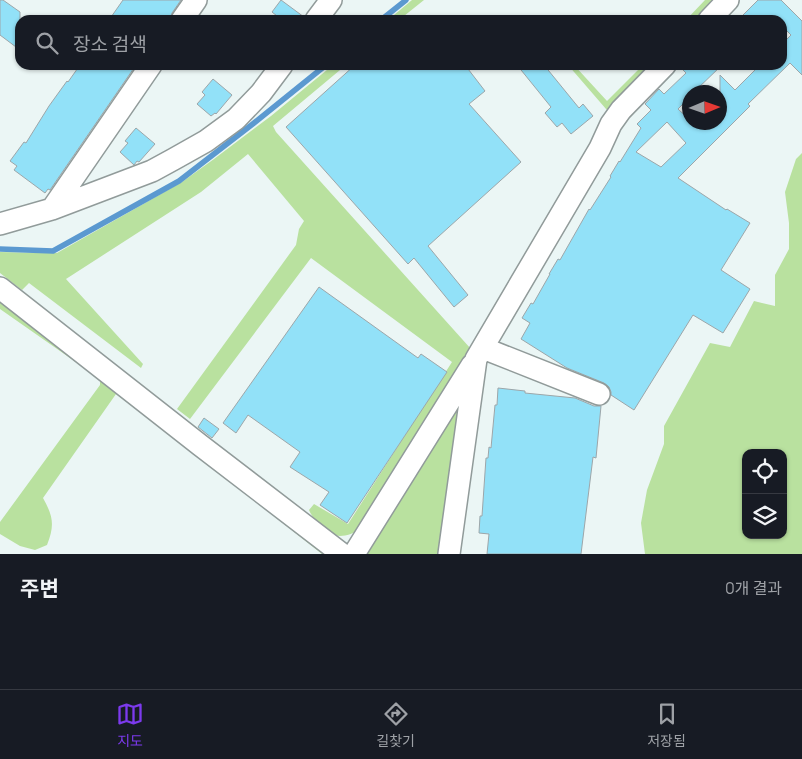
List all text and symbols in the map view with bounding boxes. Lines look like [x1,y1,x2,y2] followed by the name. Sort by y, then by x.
[15,15,787,70] search box
[33,29,61,57] icon: search
[73,31,147,57] text: 장소 검색
[682,85,727,130] north arrow
[742,449,787,539] map controls
[742,449,787,494] button: locate
[742,494,787,539] button: layers
[20,574,59,602] text: 주변
[725,577,782,599] text: 0개 결과
[116,700,144,750] tab: 지도
[376,700,415,750] tab: 길찾기
[647,700,686,750] tab: 저장됨

